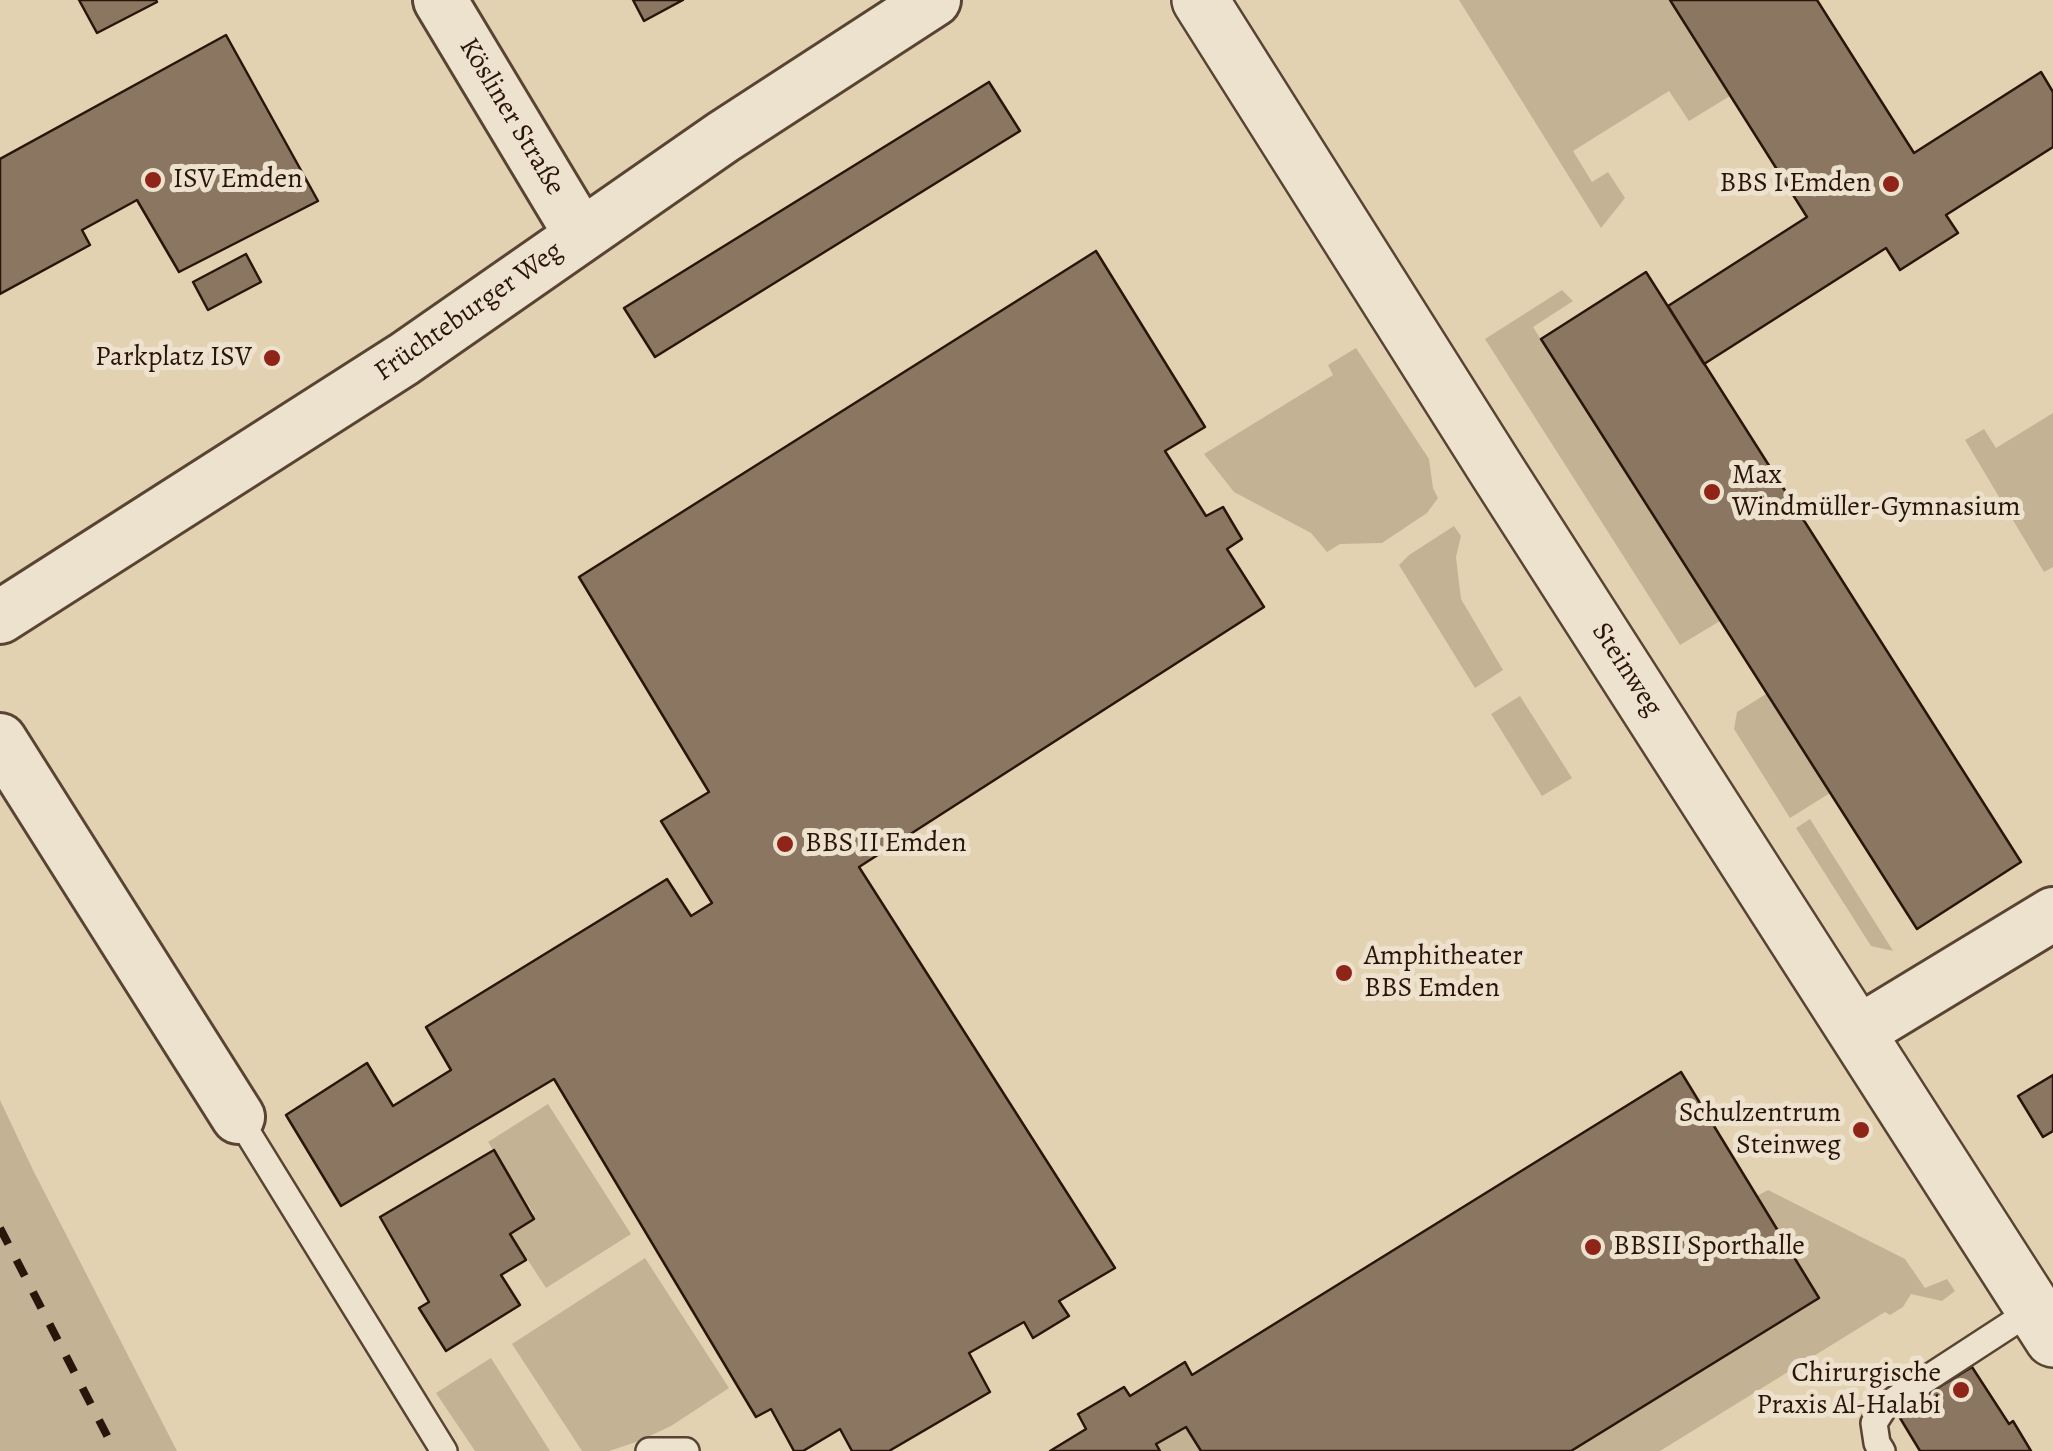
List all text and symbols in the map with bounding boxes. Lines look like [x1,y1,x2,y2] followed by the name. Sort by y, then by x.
[451,32,571,202] street label: Kösliner Straße
[173,163,302,197] place label: ISV Emden
[1720,167,1871,201] place label: BBS I Emden
[142,169,164,191] marker: ISV Emden
[1880,173,1902,195] marker: BBS I Emden
[369,235,569,389] street label: Früchteburger Weg
[95,341,252,375] place label: Parkplatz ISV
[261,347,283,369] marker: Parkplatz ISV
[1732,459,2021,525] place label: Max Windmüller-Gymnasium
[1701,481,1723,503] marker: Max Windmüller-Gymnasium
[1583,617,1669,723] street label: Steinweg
[805,827,967,861] place label: BBS II Emden
[774,833,796,855] marker: BBS II Emden
[1364,940,1523,1006] place label: Amphitheater BBS Emden
[1333,962,1355,984] marker: Amphitheater BBS Emden
[1679,1097,1841,1163] place label: Schulzentrum Steinweg
[1850,1119,1872,1141] marker: Schulzentrum Steinweg
[1613,1230,1805,1264] place label: BBSII Sporthalle
[1582,1236,1604,1258] marker: BBSII Sporthalle
[1756,1357,1941,1423] place label: Chirurgische Praxis Al-Halabi
[1950,1379,1972,1401] marker: Chirurgische Praxis Al-Halabi

